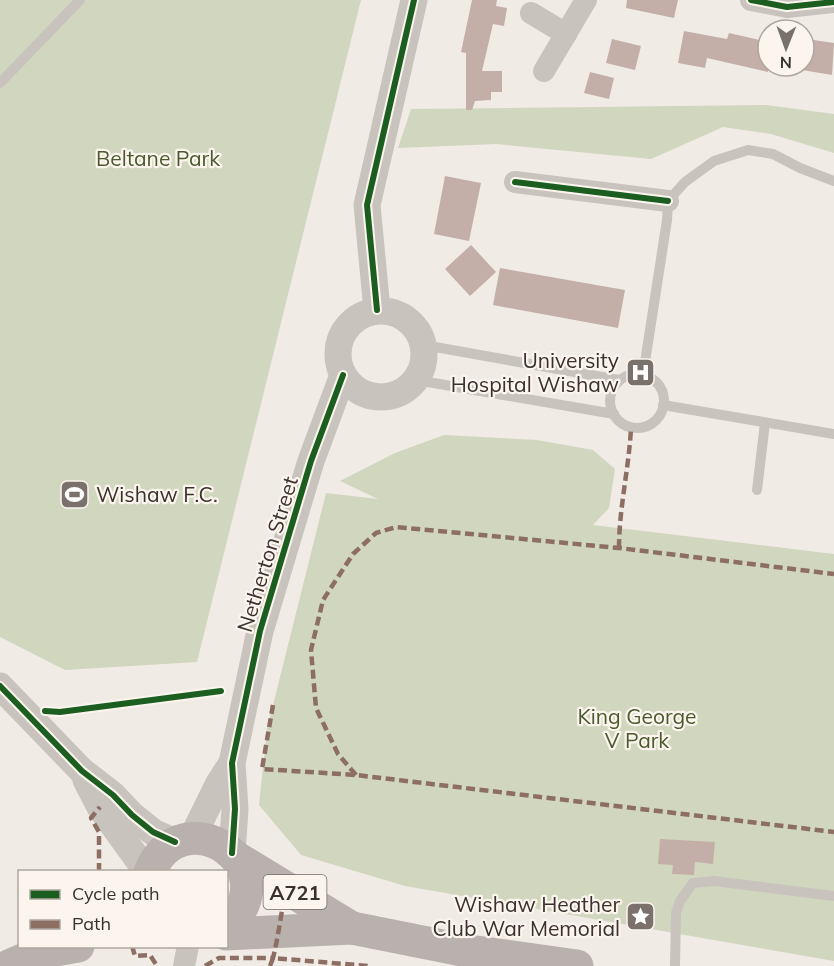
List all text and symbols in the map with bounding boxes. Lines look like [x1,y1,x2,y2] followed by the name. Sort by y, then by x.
[756,18,816,78] north arrow
[780,53,792,73] text: N
[96,145,220,171] park label: Beltane Park
[451,347,619,397] place label: University Hospital Wishaw
[624,356,656,388] hospital icon: University Hospital Wishaw
[231,473,303,635] street label: Netherton Street
[59,478,91,510] sports icon: Wishaw F.C.
[96,481,218,507] place label: Wishaw F.C.
[577,703,697,753] park label: King George V Park
[18,870,228,948] legend
[264,875,326,909] road number: A721
[72,882,159,905] text: Cycle path
[432,891,620,941] place label: Wishaw Heather Club War Memorial
[625,900,657,932] place icon: Wishaw Heather Club War Memorial
[72,912,111,935] text: Path

